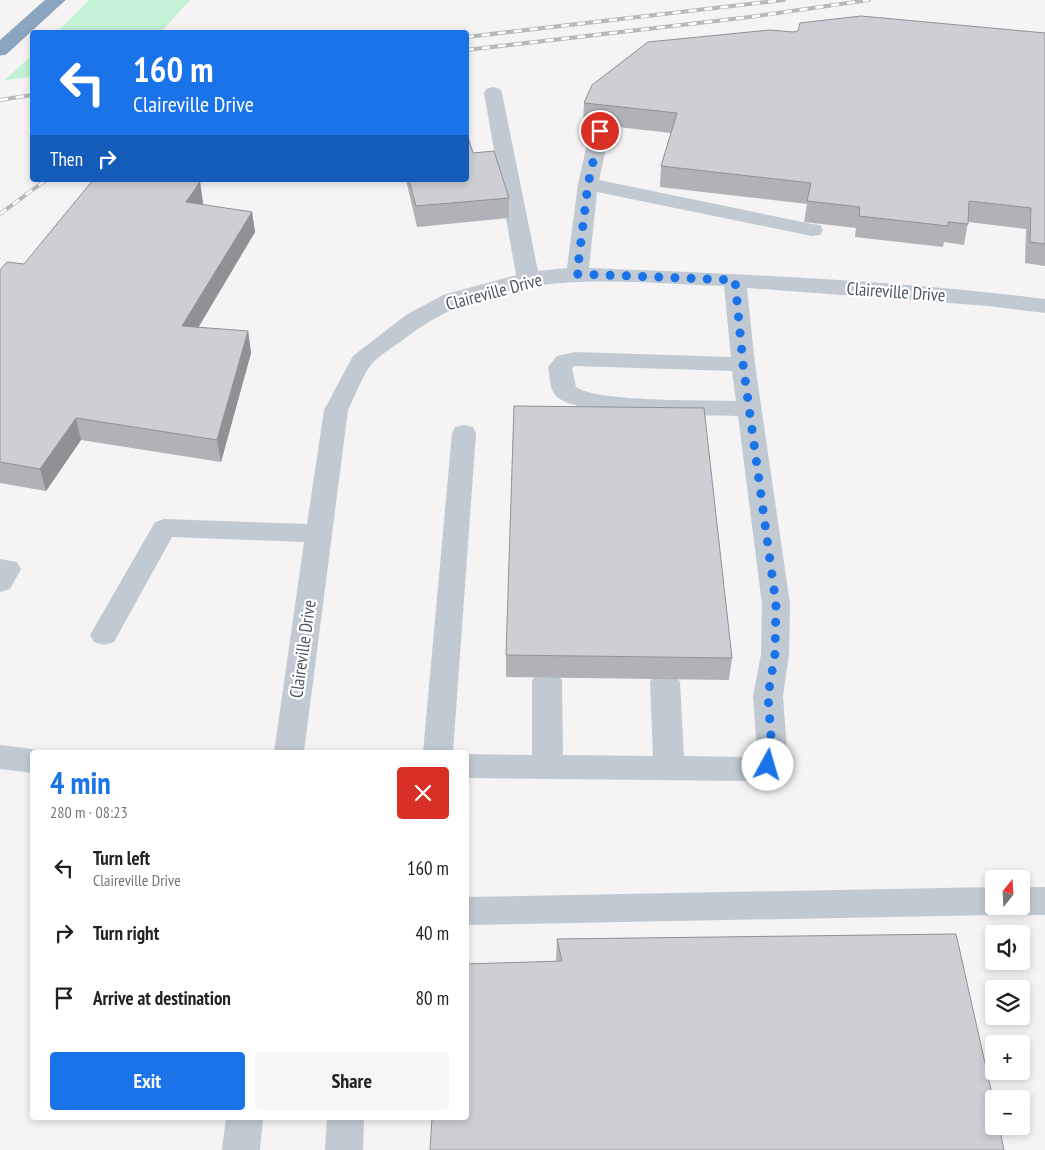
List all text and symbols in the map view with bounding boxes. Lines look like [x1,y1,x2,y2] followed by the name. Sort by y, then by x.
[133,46,214,92] text: 160 m
[50,50,115,115] icon: left
[133,90,254,118] text: Claireville Drive
[579,110,621,152] pin
[586,117,614,145] icon: arrive
[93,145,121,173] icon: right
[50,147,83,171] text: Then
[443,268,545,315] street label: Claireville Drive
[846,277,946,306] street label: Claireville Drive
[284,598,321,699] street label: Claireville Drive
[741,738,793,790] position arrow
[50,763,111,802] text: 4 min
[397,767,449,819] button: close
[50,802,128,822] text: 280 m · 08:23
[93,846,150,870] text: Turn left
[50,854,78,882] icon: left
[407,856,449,880] text: 160 m
[93,870,181,890] text: Claireville Drive
[985,870,1030,915] north arrow
[985,870,1030,1135] map controls
[50,919,78,947] icon: right
[93,921,159,945] text: Turn right
[416,921,449,945] text: 40 m
[985,925,1030,970] button: sound
[985,980,1030,1025] button: layers
[50,984,78,1012] icon: arrive
[93,986,231,1010] text: Arrive at destination
[416,986,449,1010] text: 80 m
[985,1035,1030,1080] button: +
[50,1052,245,1110] button: Exit
[255,1052,449,1110] button: Share
[985,1090,1030,1135] button: −

